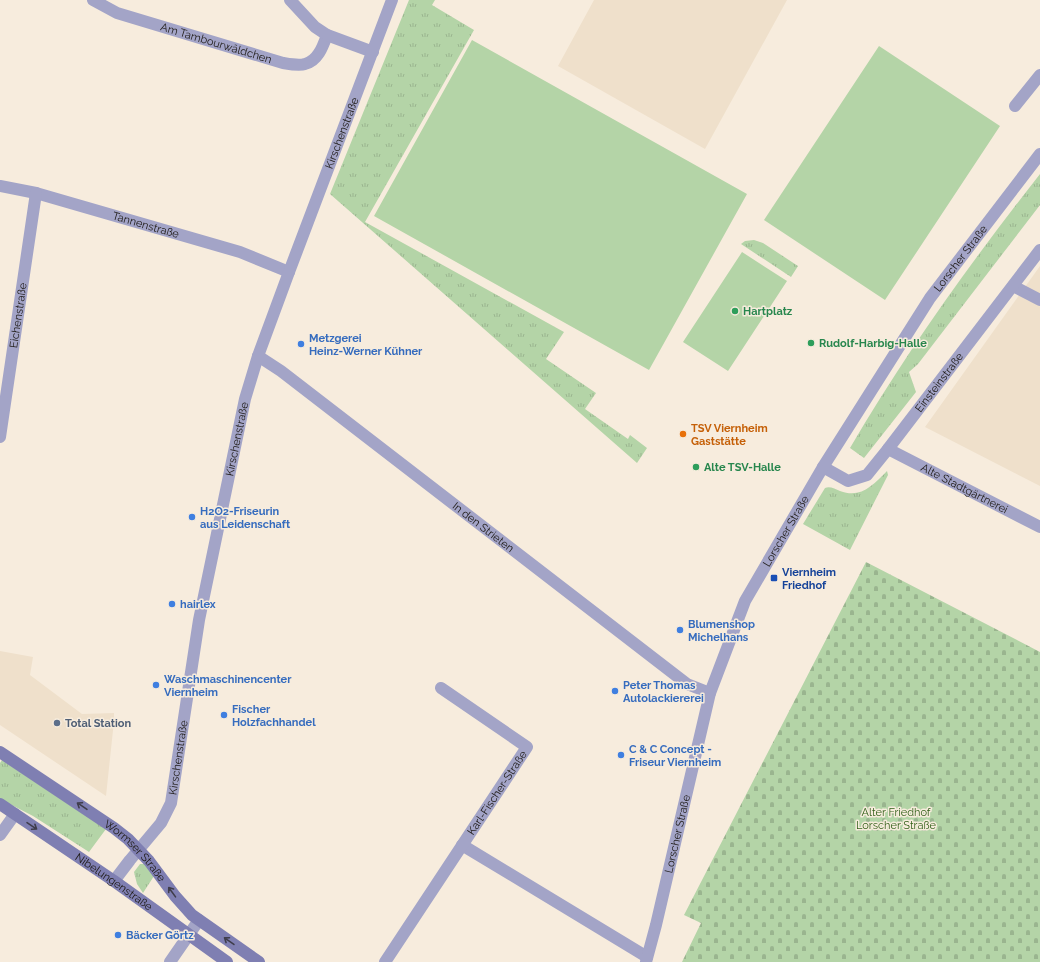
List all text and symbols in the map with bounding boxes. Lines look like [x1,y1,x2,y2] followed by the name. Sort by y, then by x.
[159,21,273,66] street label: Am Tambourwäldchen
[323,95,362,171] street label: Kirschenstraße
[111,209,181,241] street label: Tannenstraße
[931,222,991,294] street label: Lorscher Straße
[7,281,30,349] street label: Eichenstraße
[743,305,793,318] place label: Hartplatz
[730,306,740,316] marker: Hartplatz
[309,332,423,358] place label: Metzgerei Heinz-Werner Kühner
[819,337,927,350] place label: Rudolf-Harbig-Halle
[806,338,816,348] marker: Rudolf-Harbig-Halle
[296,339,306,349] marker: Metzgerei Heinz-Werner Kühner
[913,350,966,415] street label: Einsteinstraße
[223,400,251,477] street label: Kirschenstraße
[691,422,768,448] place label: TSV Viernheim Gaststätte
[678,429,688,439] marker: TSV Viernheim Gaststätte
[704,461,781,474] place label: Alte TSV-Halle
[919,461,1010,516] street label: Alte Stadtgärtnerei
[691,462,701,472] marker: Alte TSV-Halle
[760,493,812,569] street label: Lorscher Straße
[450,500,516,555] street label: In den Strieten
[200,505,291,531] place label: H2O2-Friseurin aus Leidenschaft
[187,512,197,522] marker: H2O2-Friseurin aus Leidenschaft
[782,566,836,592] place label: Viernheim Friedhof
[769,573,779,583] marker: Viernheim Friedhof
[180,598,216,611] place label: hairlex
[167,599,177,609] marker: hairlex
[688,618,755,644] place label: Blumenshop Michelhans
[675,625,685,635] marker: Blumenshop Michelhans
[164,673,292,699] place label: Waschmaschinencenter Viernheim
[623,679,704,705] place label: Peter Thomas Autolackiererei
[151,680,161,690] marker: Waschmaschinencenter Viernheim
[610,686,620,696] marker: Peter Thomas Autolackiererei
[232,703,316,729] place label: Fischer Holzfachhandel
[219,710,229,720] marker: Fischer Holzfachhandel
[65,717,131,730] place label: Total Station
[52,718,62,728] marker: Total Station
[166,719,191,796] street label: Kirschenstraße
[629,743,721,769] place label: C & C Concept - Friseur Viernheim
[465,748,530,838] street label: Karl-Fischer-Straße
[616,750,626,760] marker: C & C Concept - Friseur Viernheim
[662,793,693,874] street label: Lorscher Straße
[77,802,88,810] one-way arrow
[856,806,937,832] park label: Alter Friedhof Lorscher Straße
[102,817,168,885] street label: Wormser Straße
[27,822,38,830] one-way arrow
[73,851,155,914] street label: Nibelungenstraße
[168,887,176,898] one-way arrow
[126,929,194,942] place label: Bäcker Görtz
[113,930,123,940] marker: Bäcker Görtz
[224,937,235,945] one-way arrow

